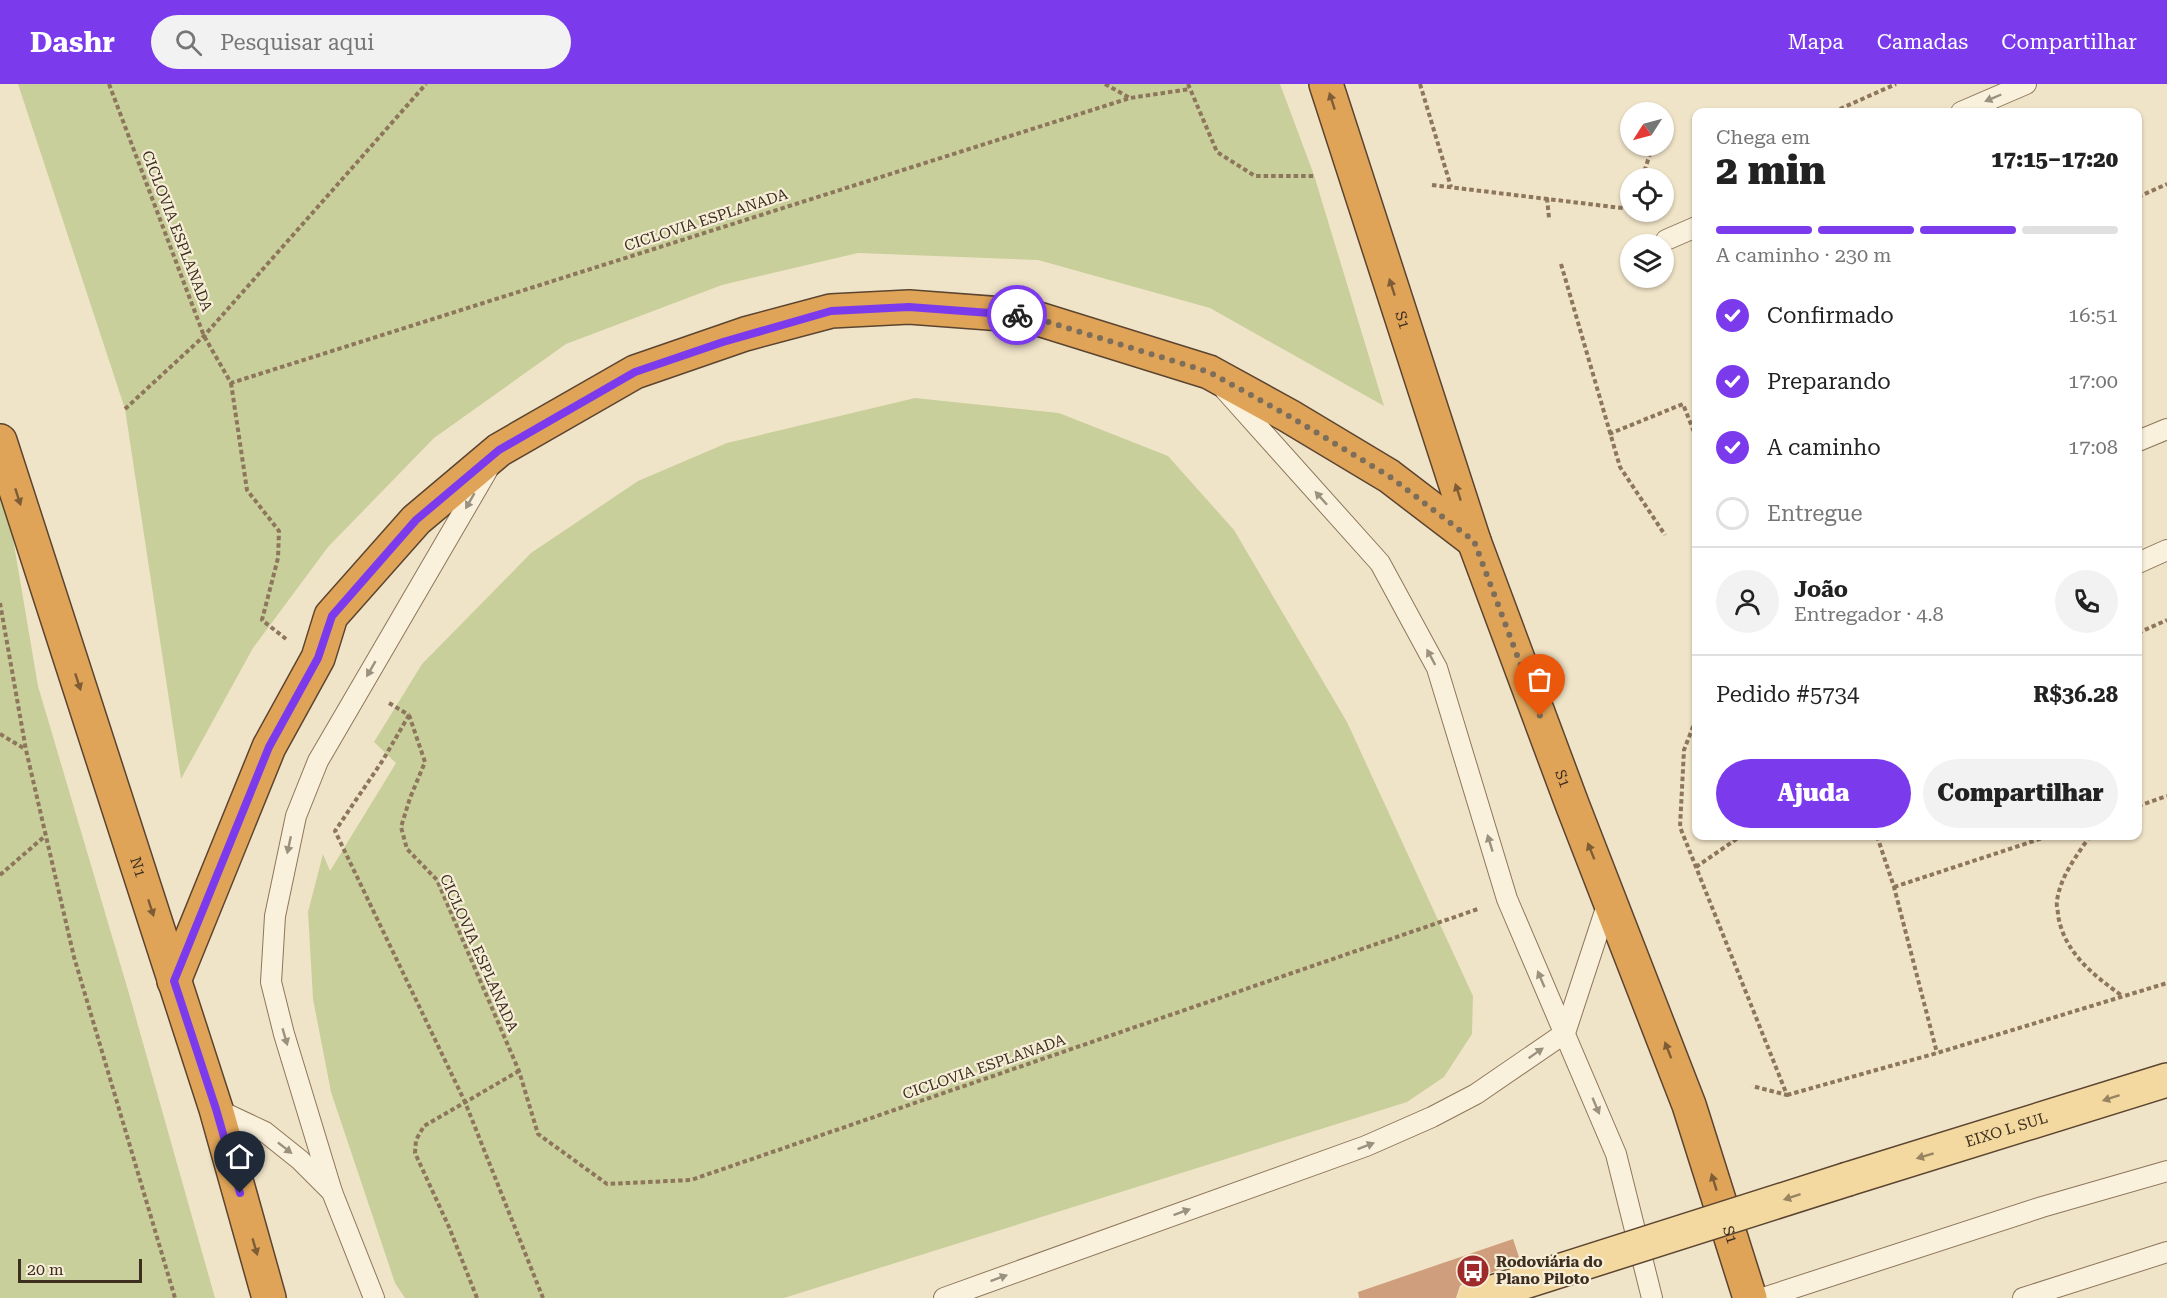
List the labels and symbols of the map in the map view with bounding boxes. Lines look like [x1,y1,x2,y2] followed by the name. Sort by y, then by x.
[1326,92,1336,110] one-way arrow
[1984,93,2002,103] one-way arrow
[1620,102,1674,156] north arrow
[138,148,216,315] street label: CICLOVIA ESPLANADA
[622,185,791,255] street label: CICLOVIA ESPLANADA
[1387,278,1396,296] one-way arrow
[987,285,1047,345] courier
[1391,309,1414,331] street label: S1
[1453,483,1463,501] one-way arrow
[14,488,23,506] one-way arrow
[1314,490,1328,505] one-way arrow
[464,493,475,509] one-way arrow
[1426,649,1436,666] one-way arrow
[1514,654,1565,716] pin
[366,661,376,678] one-way arrow
[74,673,83,691] one-way arrow
[1551,767,1574,790] street label: S1
[1485,834,1494,852] one-way arrow
[284,836,294,854] one-way arrow
[1586,842,1595,860] one-way arrow
[126,855,150,880] street label: N1
[436,871,522,1035] street label: CICLOVIA ESPLANADA
[146,899,156,917] one-way arrow
[1537,971,1546,988] one-way arrow
[280,1028,290,1046] one-way arrow
[900,1030,1068,1103] street label: CICLOVIA ESPLANADA
[1663,1041,1673,1059] one-way arrow
[1528,1048,1544,1059] one-way arrow
[2102,1093,2120,1103] one-way arrow
[1592,1097,1601,1115] one-way arrow
[1963,1109,2050,1151] street label: EIXO L SUL
[214,1131,265,1193] pin
[1357,1140,1375,1150] one-way arrow
[277,1141,293,1154] one-way arrow
[1916,1152,1934,1161] one-way arrow
[1709,1173,1718,1191] one-way arrow
[1783,1193,1801,1202] one-way arrow
[1173,1207,1191,1216] one-way arrow
[1719,1224,1741,1246] street label: S1
[250,1238,260,1256] one-way arrow
[1455,1253,1491,1289] bus stop icon: Rodoviária do Plano Piloto
[1496,1253,1603,1288] place label: Rodoviária do Plano Piloto
[18,1256,142,1284] scale bar
[990,1273,1008,1283] one-way arrow

